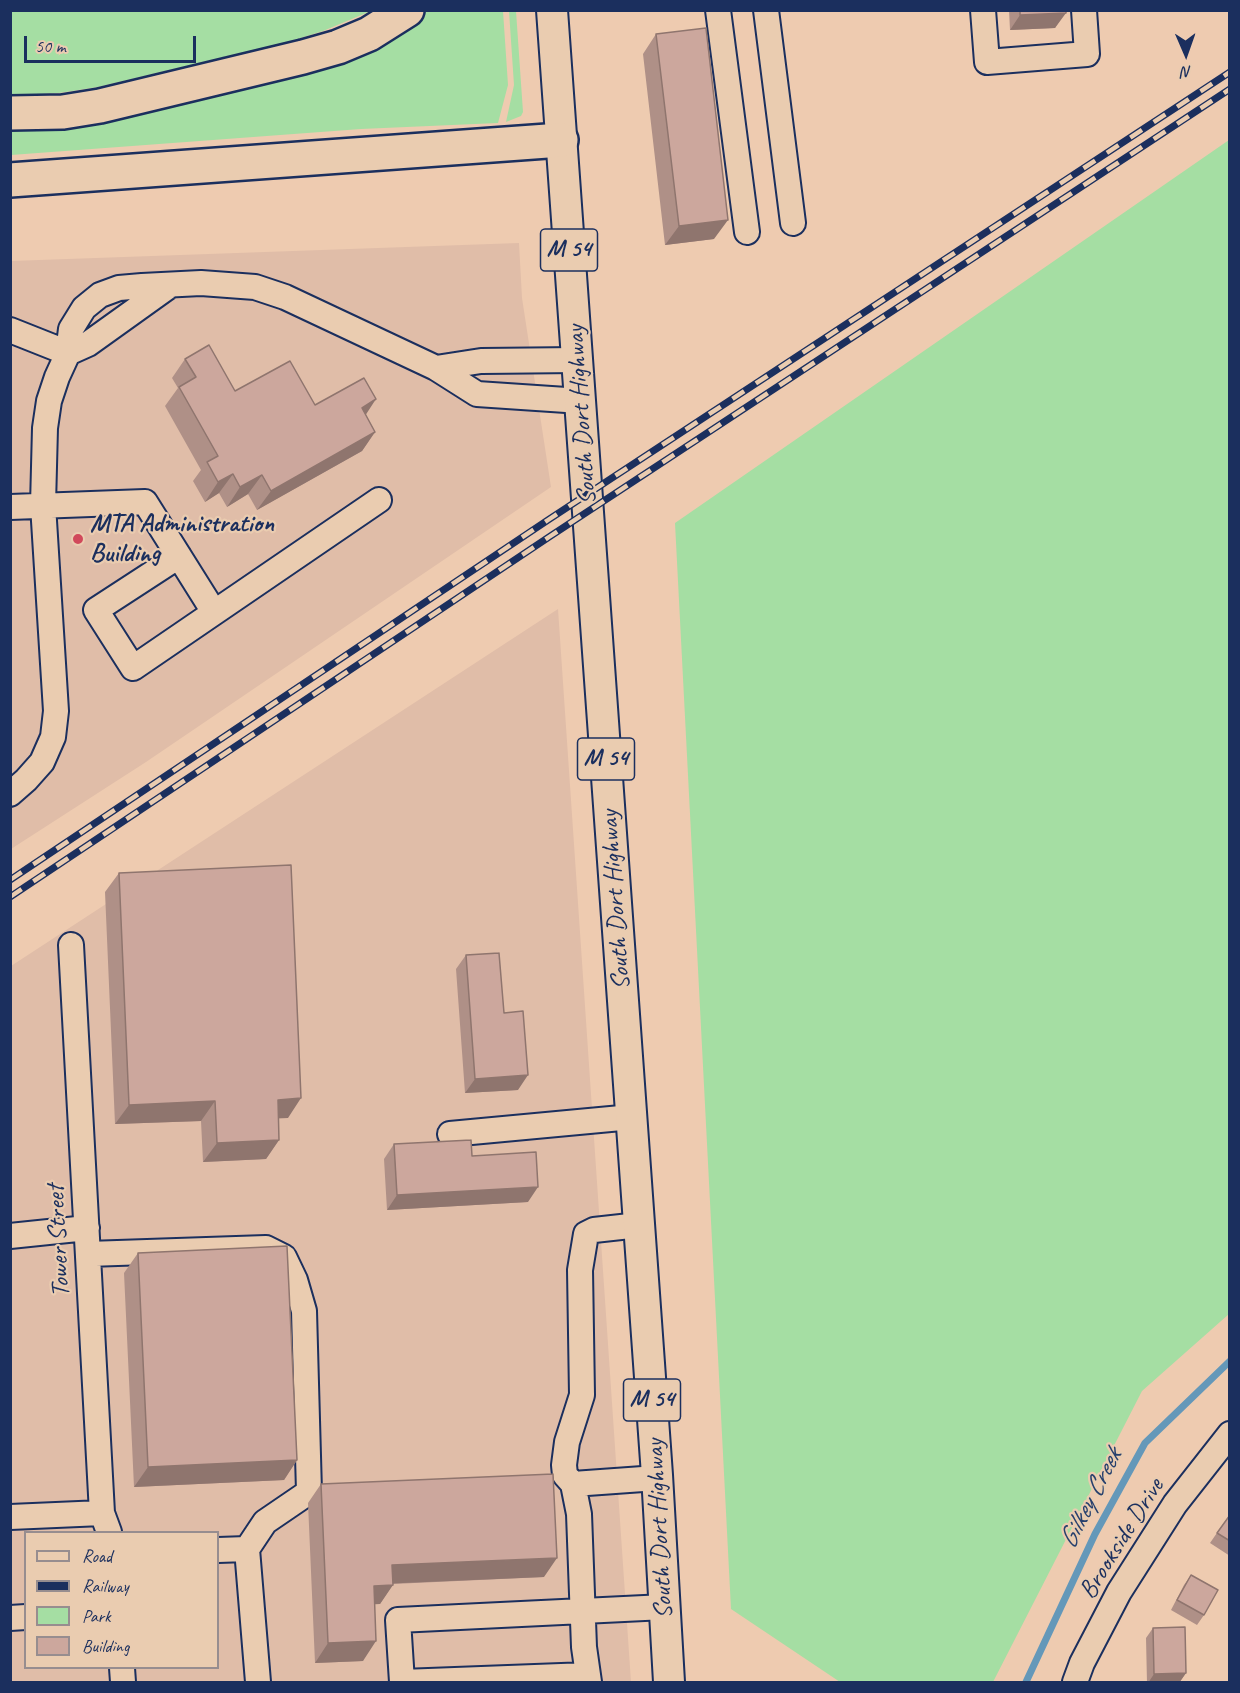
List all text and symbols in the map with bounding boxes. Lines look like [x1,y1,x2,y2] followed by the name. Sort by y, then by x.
[27,24,200,62] scale bar
[1156,24,1216,84] north arrow
[35,35,66,57] text: 50 m
[1181,62,1192,82] text: N
[540,229,598,271] road number: M 54
[560,324,604,506] street label: South Dort Highway
[90,508,274,570] place label: MTA Administration Building
[71,532,85,546] marker: MTA Administration Building
[578,738,634,780] road number: M 54
[594,809,638,991] street label: South Dort Highway
[40,1184,78,1298] street label: Tower Street
[624,1379,680,1421] road number: M 54
[640,1438,680,1620] street label: South Dort Highway
[1052,1444,1130,1554] water label: Gilkey Creek
[1073,1473,1171,1605] street label: Brookside Drive
[24,1531,219,1669] legend
[82,1545,112,1567] text: Road
[82,1575,129,1597] text: Railway
[82,1605,111,1627] text: Park
[82,1635,129,1657] text: Building

